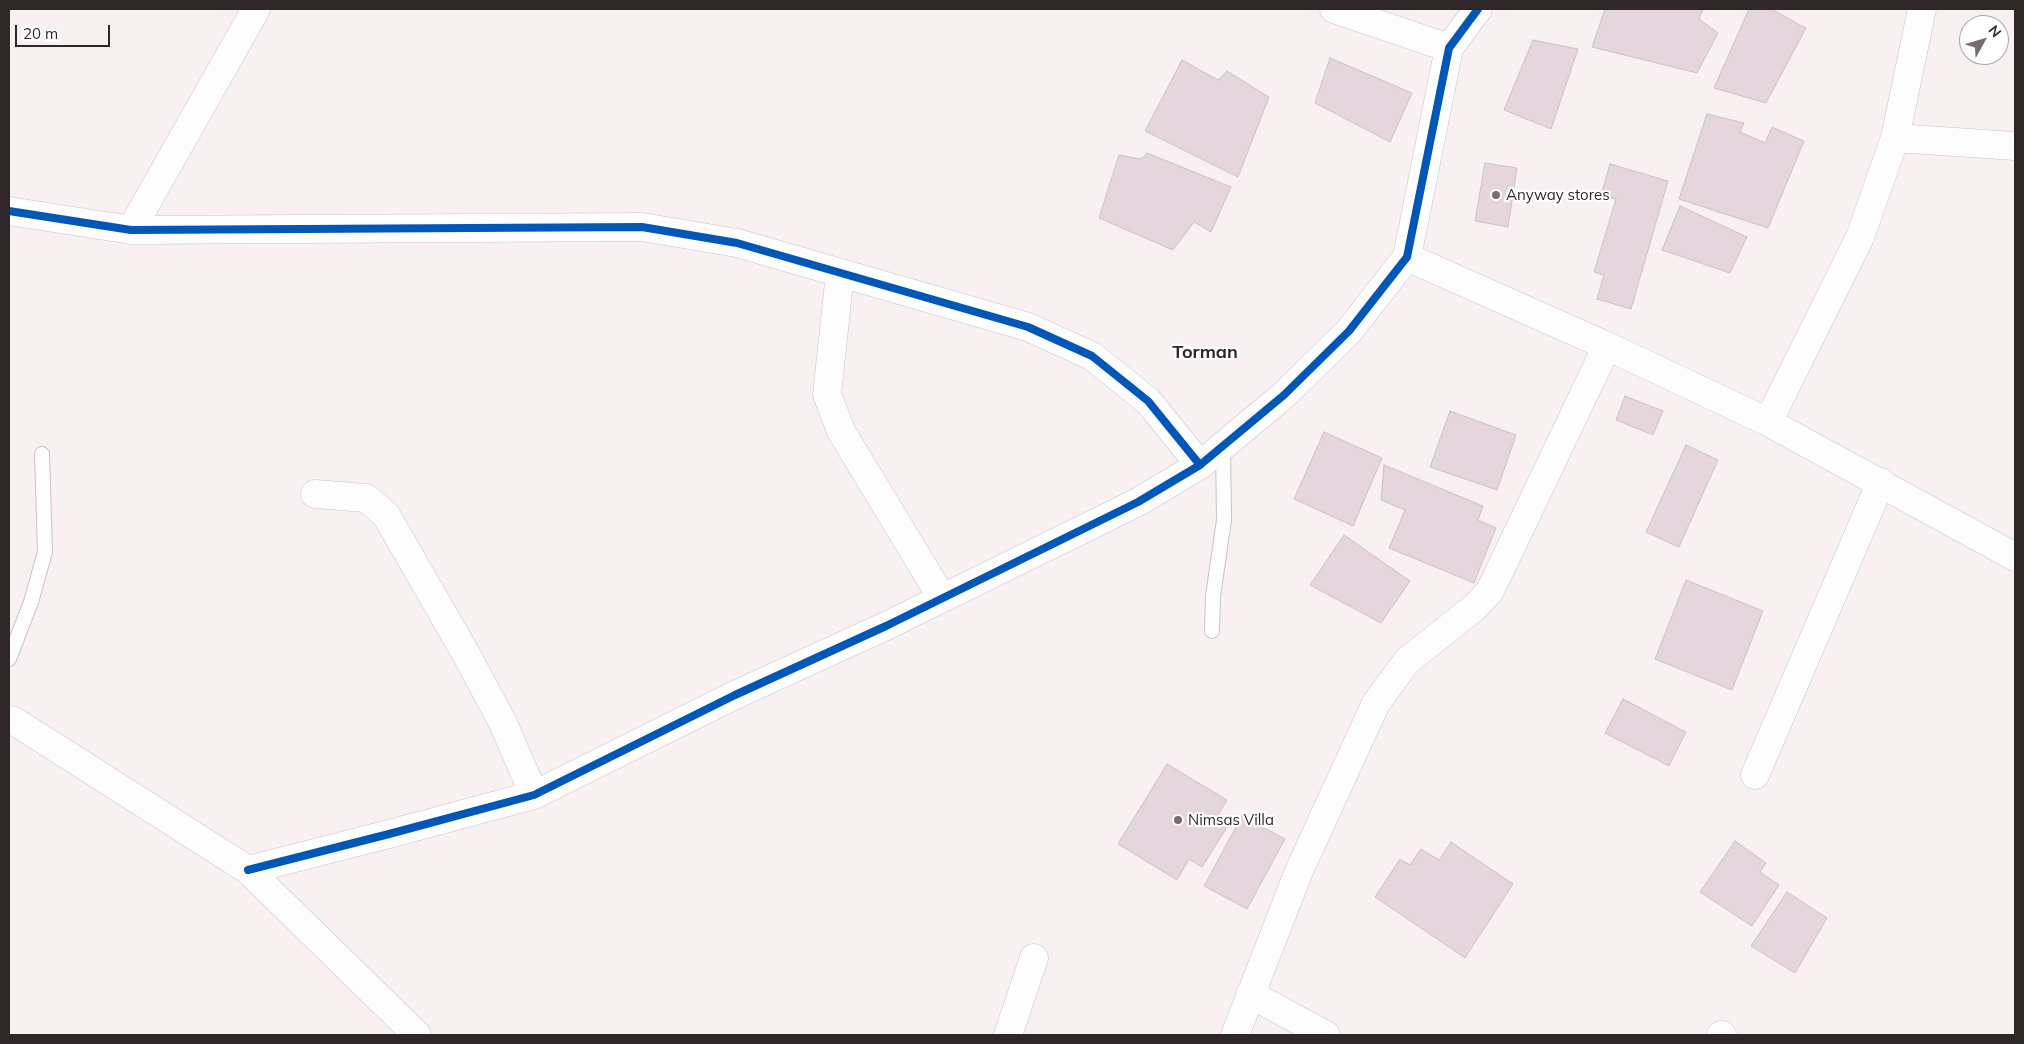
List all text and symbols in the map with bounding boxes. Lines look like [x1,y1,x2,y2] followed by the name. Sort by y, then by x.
[18,15,112,47] scale bar
[1959,15,2009,65] north arrow
[1985,21,2005,41] text: N
[23,24,58,43] text: 20 m
[1506,186,1610,204] place label: Anyway stores
[1490,189,1502,201] marker: Anyway stores
[1172,342,1238,364] district label: Torman
[1188,811,1274,829] place label: Nimsas Villa
[1172,814,1184,826] marker: Nimsas Villa

